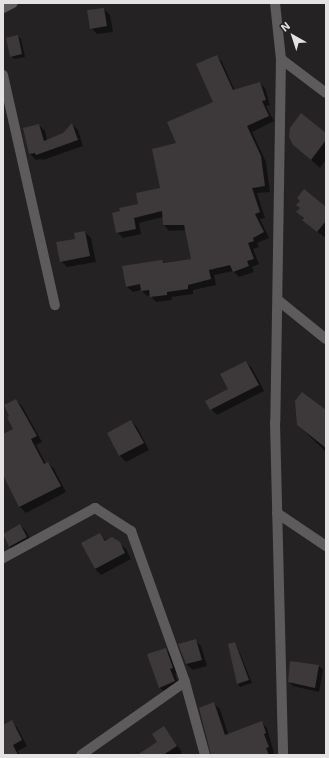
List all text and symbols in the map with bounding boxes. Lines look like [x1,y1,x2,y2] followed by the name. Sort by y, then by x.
[273,16,313,56] north arrow
[278,19,292,34] text: N

